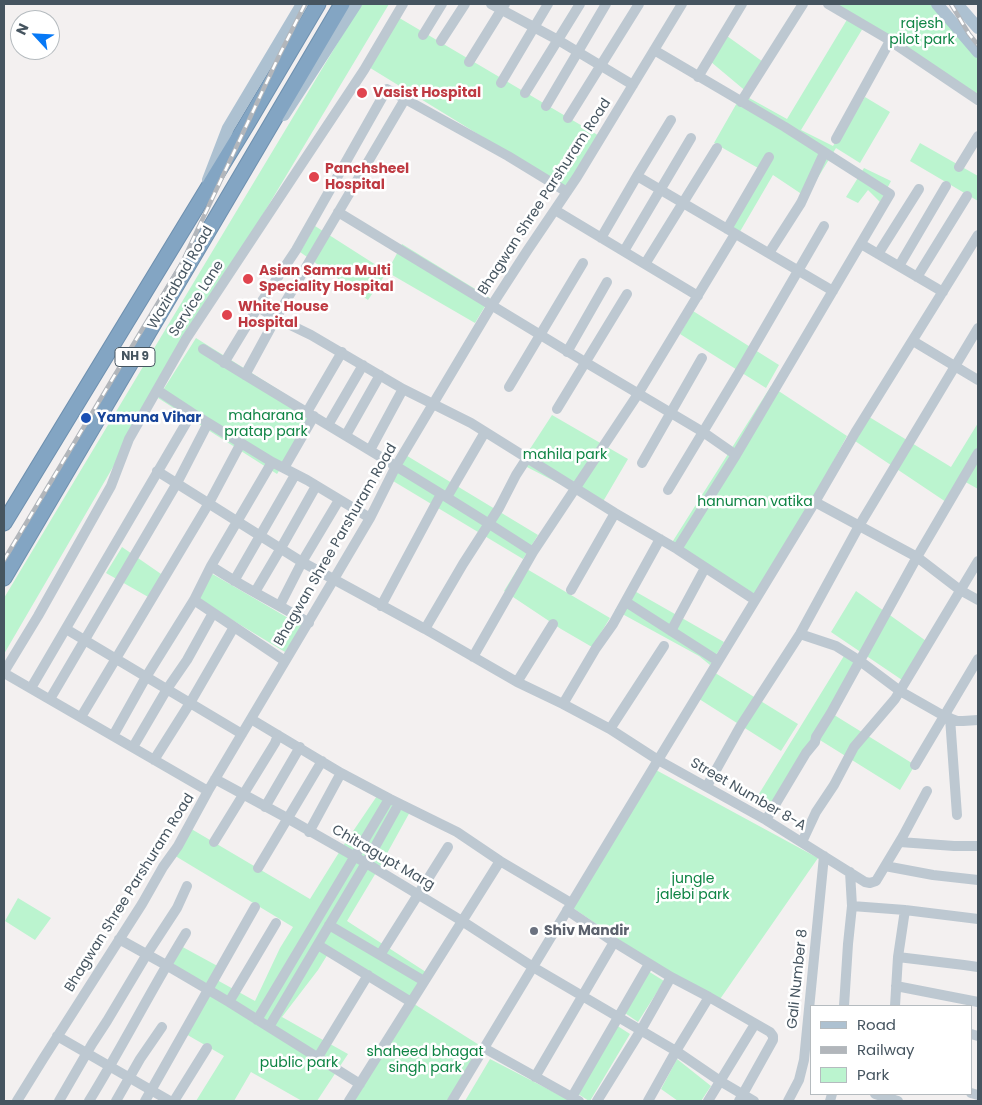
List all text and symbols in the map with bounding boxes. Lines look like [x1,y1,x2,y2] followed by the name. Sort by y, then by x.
[10,10,60,60] north arrow
[889,16,955,48] park label: rajesh pilot park
[11,20,34,38] text: N
[373,85,481,101] place label: Vasist Hospital
[355,86,369,100] marker: Vasist Hospital
[475,96,615,298] street label: Bhagwan Shree Parshuram Road
[325,161,409,193] place label: Panchsheel Hospital
[307,170,321,184] marker: Panchsheel Hospital
[145,224,217,332] street label: Wazirabad Road
[166,258,228,340] street label: Service Lane
[259,263,394,296] place label: Asian Samra Multi Speciality Hospital
[241,272,255,286] marker: Asian Samra Multi Speciality Hospital
[238,299,329,332] place label: White House Hospital
[220,308,234,322] marker: White House Hospital
[115,348,155,367] road number: NH 9
[224,408,308,441] park label: maharana pratap park
[97,410,201,426] place label: Yamuna Vihar
[79,411,93,425] marker: Yamuna Vihar
[271,441,401,649] street label: Bhagwan Shree Parshuram Road
[523,447,607,463] park label: mahila park
[697,494,813,510] park label: hanuman vatika
[687,755,809,835] street label: Street Number 8-A
[62,791,198,995] street label: Bhagwan Shree Parshuram Road
[329,822,437,894] street label: Chitragupt Marg
[656,871,730,904] park label: jungle jalebi park
[544,923,629,939] place label: Shiv Mandir
[528,925,540,937] marker: Shiv Mandir
[784,928,812,1030] street label: Gali Number 8
[810,1005,972,1095] legend
[857,1014,896,1035] text: Road
[857,1039,915,1060] text: Railway
[366,1044,484,1076] park label: shaheed bhagat singh park
[260,1055,338,1071] park label: public park
[857,1064,889,1085] text: Park

